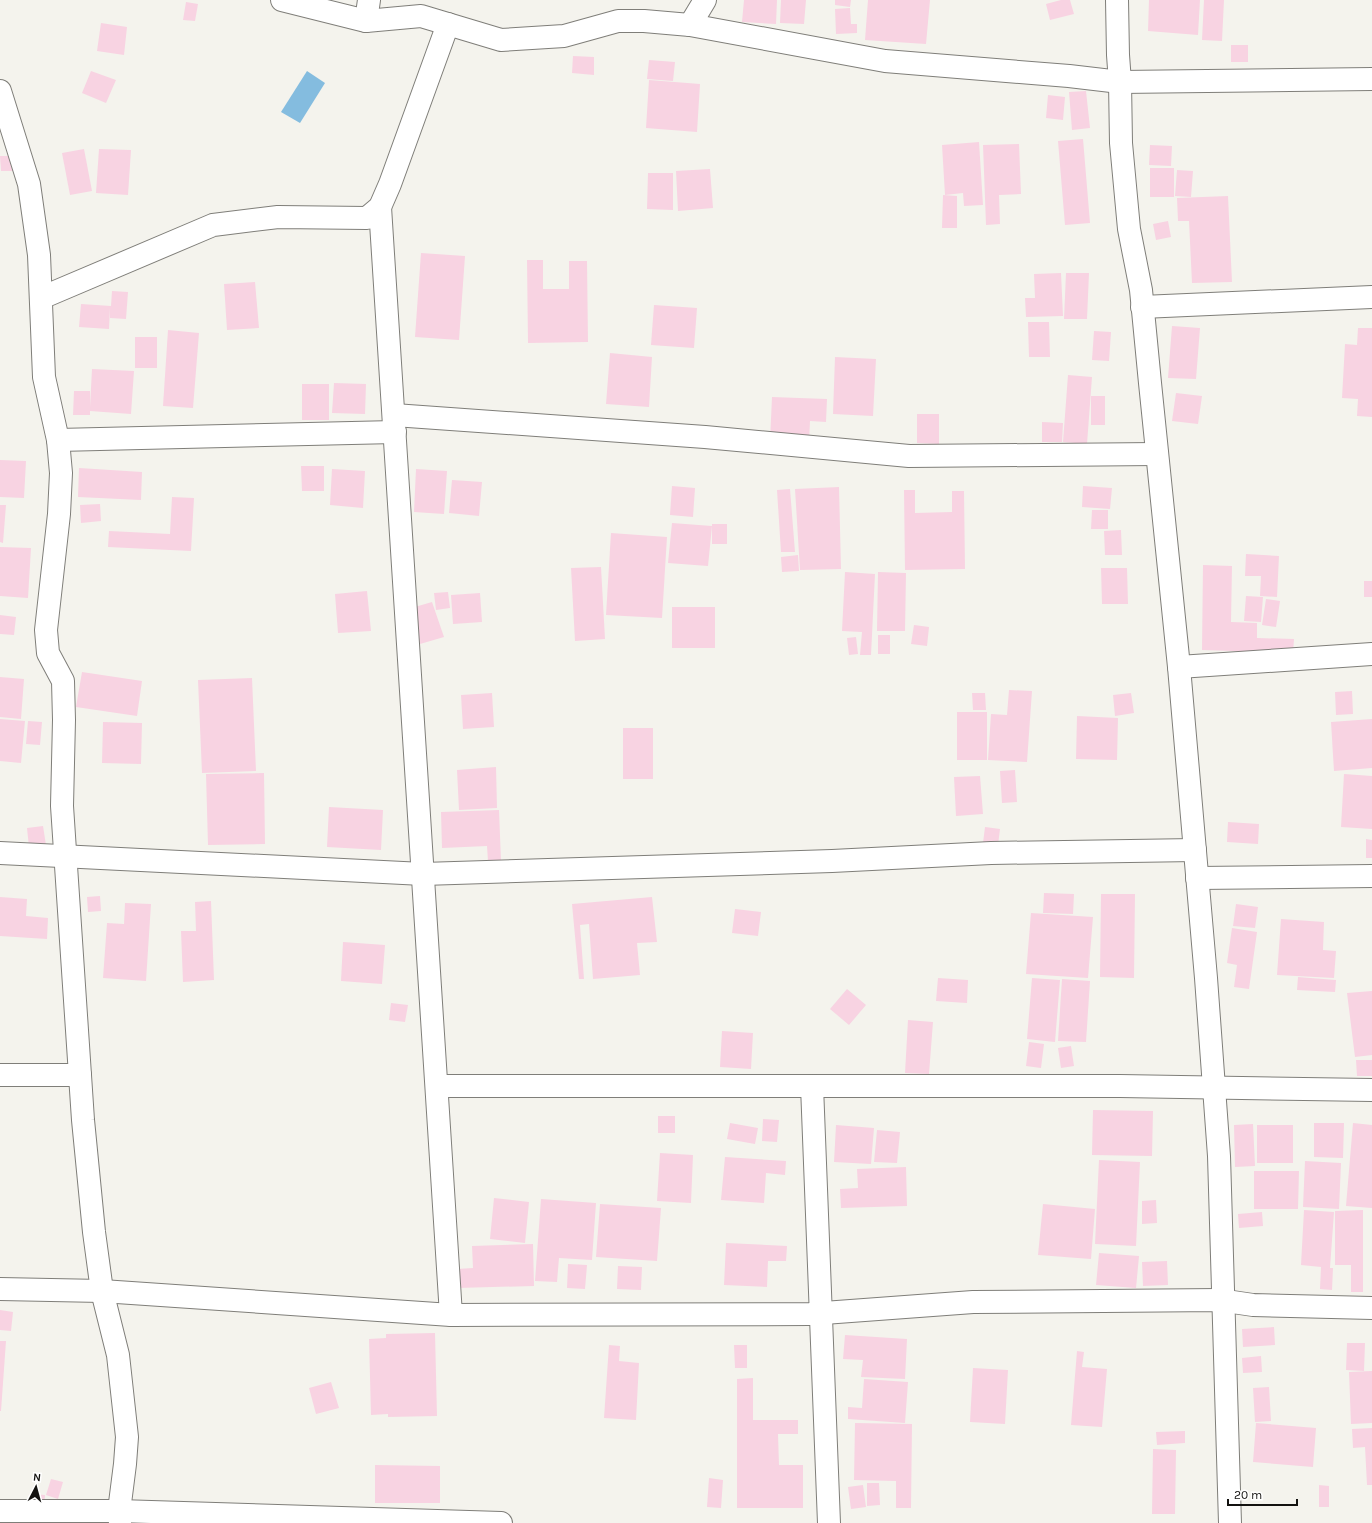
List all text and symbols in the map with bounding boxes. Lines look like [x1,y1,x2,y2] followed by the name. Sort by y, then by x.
[16,1467,56,1507] north arrow
[32,1471,42,1484] text: N
[1228,1481,1297,1507] scale bar
[1234,1488,1262,1502] text: 20 m

